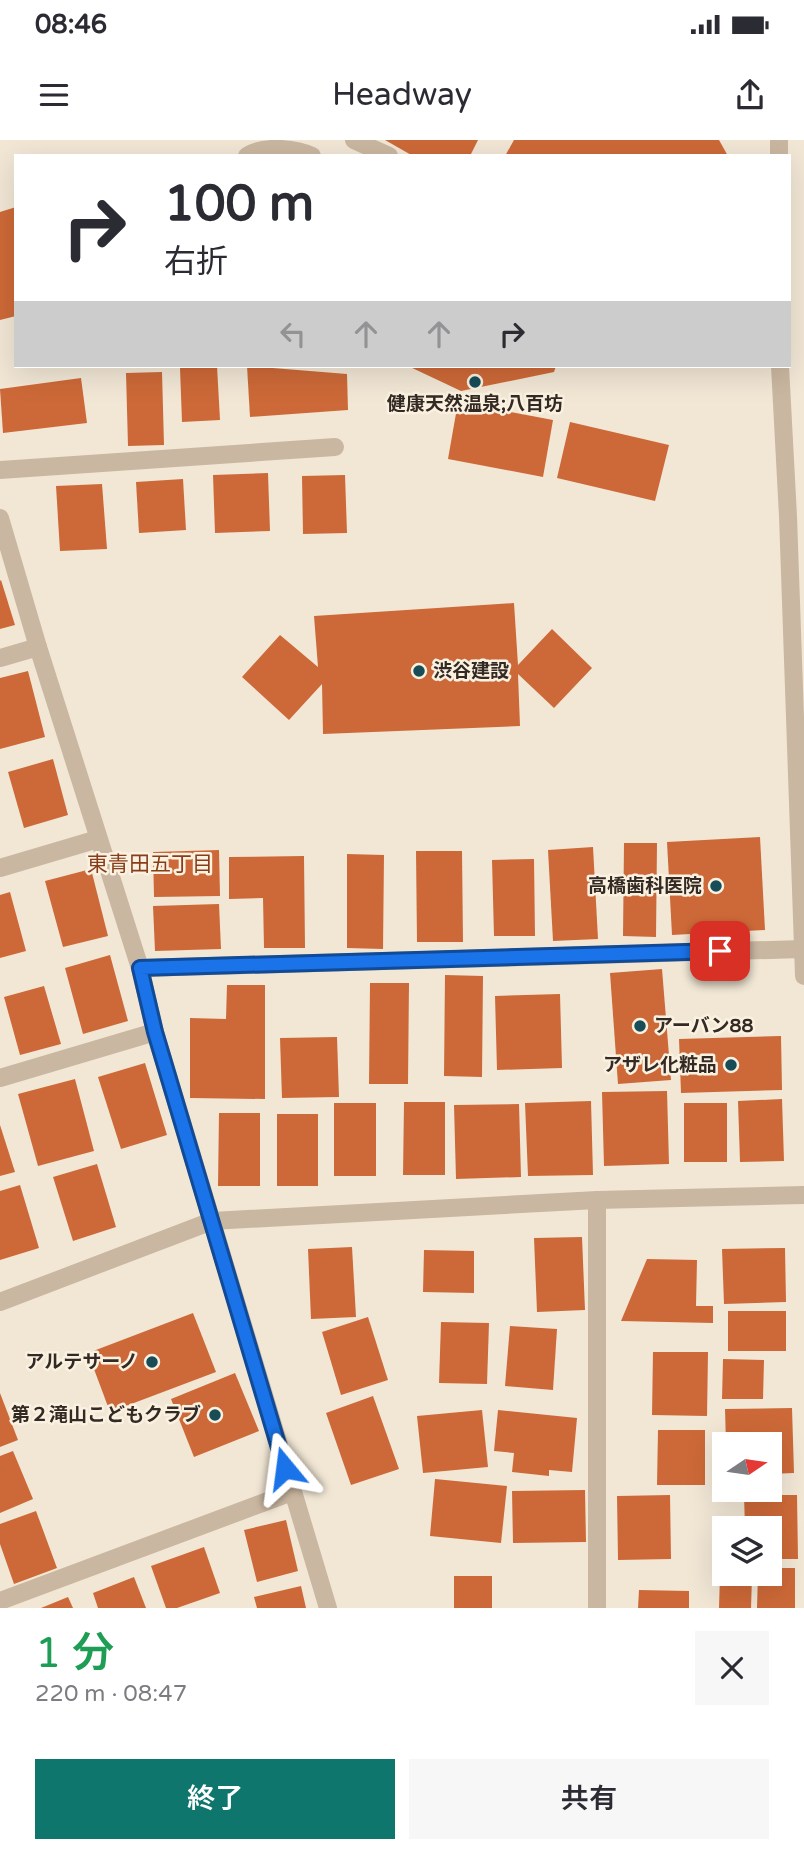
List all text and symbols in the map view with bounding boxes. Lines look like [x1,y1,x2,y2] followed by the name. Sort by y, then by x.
[35,9,107,40] text: 08:46
[35,76,73,114] icon: menu
[332,76,472,114] text: Headway
[731,76,769,114] icon: share
[164,175,314,234] text: 100 m
[49,182,140,273] icon: right
[164,243,228,281] text: 右折
[274,315,312,353] icon: left
[347,315,385,353] icon: ahead
[420,315,458,353] icon: ahead
[493,315,531,353] icon: right
[467,374,483,390] marker: 健康天然温泉;八百坊
[386,393,563,415] place label: 健康天然温泉;八百坊
[433,660,509,682] place label: 渋谷建設
[411,663,427,679] marker: 渋谷建設
[87,852,213,877] district label: 東青田五丁目
[588,875,702,897] place label: 高橋歯科医院
[708,878,724,894] marker: 高橋歯科医院
[690,921,750,981] pin
[701,932,739,970] icon: arrive
[654,1015,754,1037] place label: アーバン88
[632,1018,648,1034] marker: アーバン88
[603,1054,717,1076] place label: アザレ化粧品
[723,1057,739,1073] marker: アザレ化粧品
[25,1351,138,1373] place label: アルテサーノ
[144,1354,160,1370] marker: アルテサーノ
[11,1404,201,1426] place label: 第２滝山こどもクラブ
[207,1407,223,1423] marker: 第２滝山こどもクラブ
[248,1431,322,1505] position arrow
[712,1432,782,1502] north arrow
[712,1432,782,1586] map controls
[712,1516,782,1586] button: layers
[35,1628,114,1679] text: 1 分
[695,1631,769,1705] button: close
[35,1680,187,1708] text: 220 m · 08:47
[35,1759,395,1839] button: 終了
[409,1759,769,1839] button: 共有

